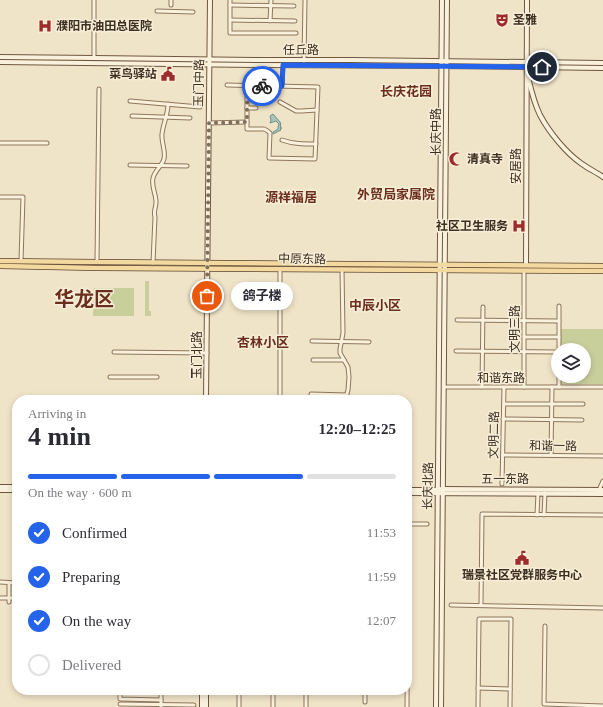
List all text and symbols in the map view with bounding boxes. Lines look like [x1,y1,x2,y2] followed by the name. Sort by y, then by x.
[494,12,510,28] theatre icon: 圣雅
[513,13,537,27] place label: 圣雅
[37,18,53,34] hospital icon: 濮阳市油田总医院
[56,19,152,33] place label: 濮阳市油田总医院
[283,43,319,57] street label: 任丘路
[525,50,559,84] pin
[531,56,553,78] icon: home
[192,59,206,107] street label: 玉门中路
[160,66,176,82] public building icon: 菜鸟驿站
[242,66,282,106] courier
[109,67,157,81] place label: 菜鸟驿站
[251,75,273,97] icon: bike
[380,84,432,99] district label: 长庆花园
[429,108,443,156] street label: 长庆中路
[509,148,523,184] street label: 安居路
[448,151,464,167] mosque icon: 清真寺
[467,152,503,166] place label: 清真寺
[357,187,435,202] district label: 外贸局家属院
[265,190,317,205] district label: 源祥福居
[511,218,527,234] hospital icon: 社区卫生服务
[436,219,508,233] place label: 社区卫生服务
[278,252,326,266] street label: 中原东路
[190,279,224,313] pin
[231,282,293,310] callout: 鸽子楼
[196,285,218,307] icon: bag
[54,288,114,310] district label: 华龙区
[242,288,282,303] text: 鸽子楼
[349,298,401,313] district label: 中辰小区
[508,305,522,353] street label: 文明三路
[190,331,204,379] street label: 玉门北路
[237,335,289,350] district label: 杏林小区
[551,343,591,383] map controls
[551,343,591,383] button: layers
[477,371,525,385] street label: 和谐东路
[28,406,86,421] text: Arriving in
[487,411,501,459] street label: 文明二路
[319,421,396,437] text: 12:20–12:25
[28,422,91,451] text: 4 min
[529,439,577,453] street label: 和谐一路
[421,462,435,510] street label: 长庆北路
[481,472,529,486] street label: 五一东路
[28,485,132,500] text: On the way · 600 m
[28,522,50,544] icon: check
[62,525,127,541] text: Confirmed
[367,525,396,540] text: 11:53
[514,550,530,566] public building icon: 瑞景社区党群服务中心
[28,566,50,588] icon: check
[462,568,582,582] place label: 瑞景社区党群服务中心
[62,569,120,585] text: Preparing
[367,569,396,584] text: 11:59
[28,610,50,632] icon: check
[62,613,131,629] text: On the way
[366,613,396,628] text: 12:07
[62,657,121,673] text: Delivered

